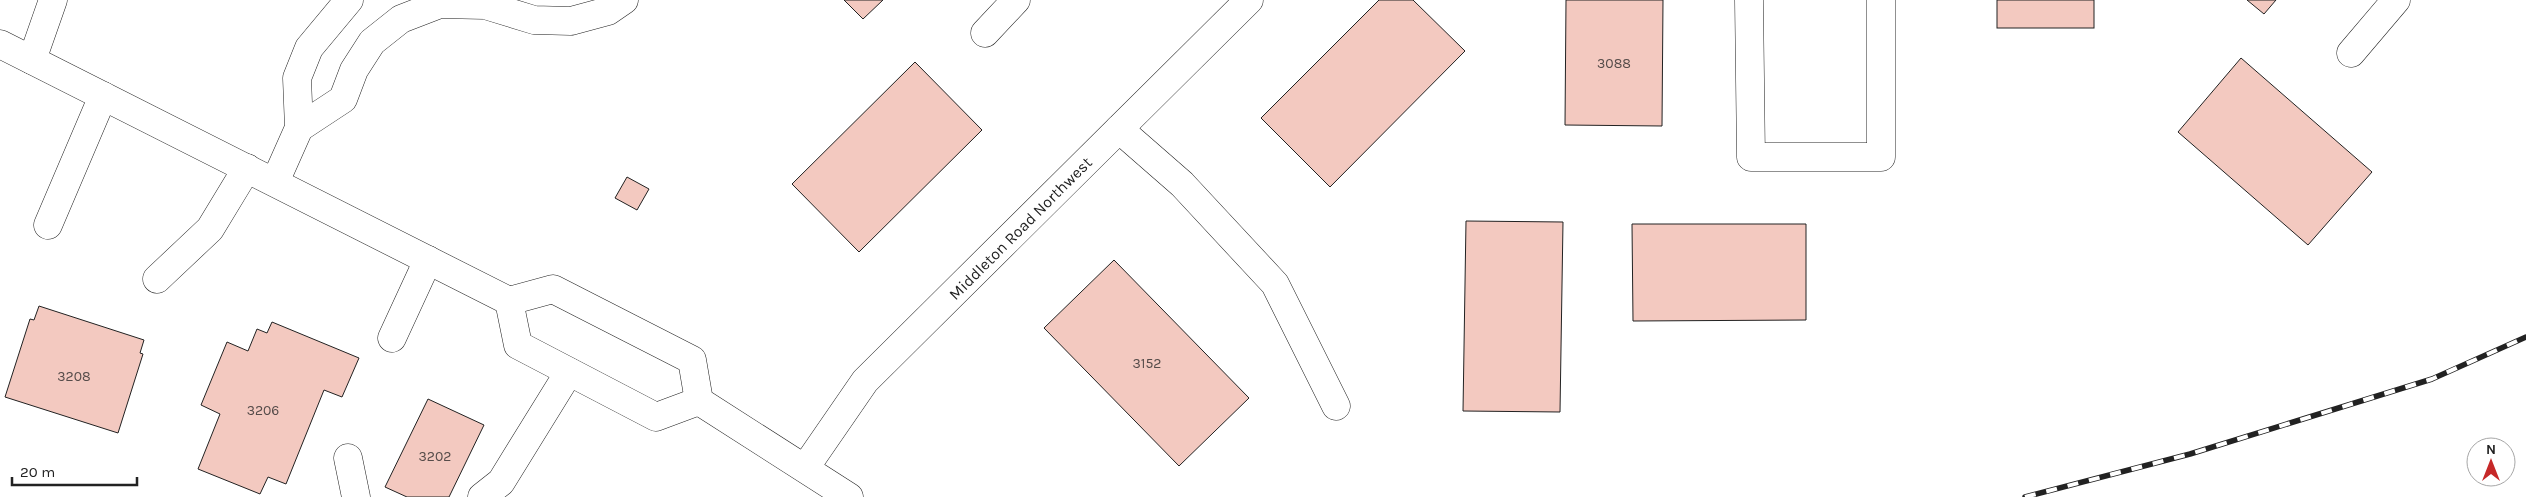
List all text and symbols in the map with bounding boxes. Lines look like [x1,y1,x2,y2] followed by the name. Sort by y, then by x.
[1597,55,1631,72] house number: 3088
[945,153,1096,304] street label: Middleton Road Northwest
[1133,355,1161,372] house number: 3152
[57,368,91,385] house number: 3208
[247,402,279,419] house number: 3206
[2466,437,2516,487] north arrow
[2486,441,2496,458] text: N
[419,448,451,465] house number: 3202
[12,454,138,486] scale bar
[20,463,55,481] text: 20 m

